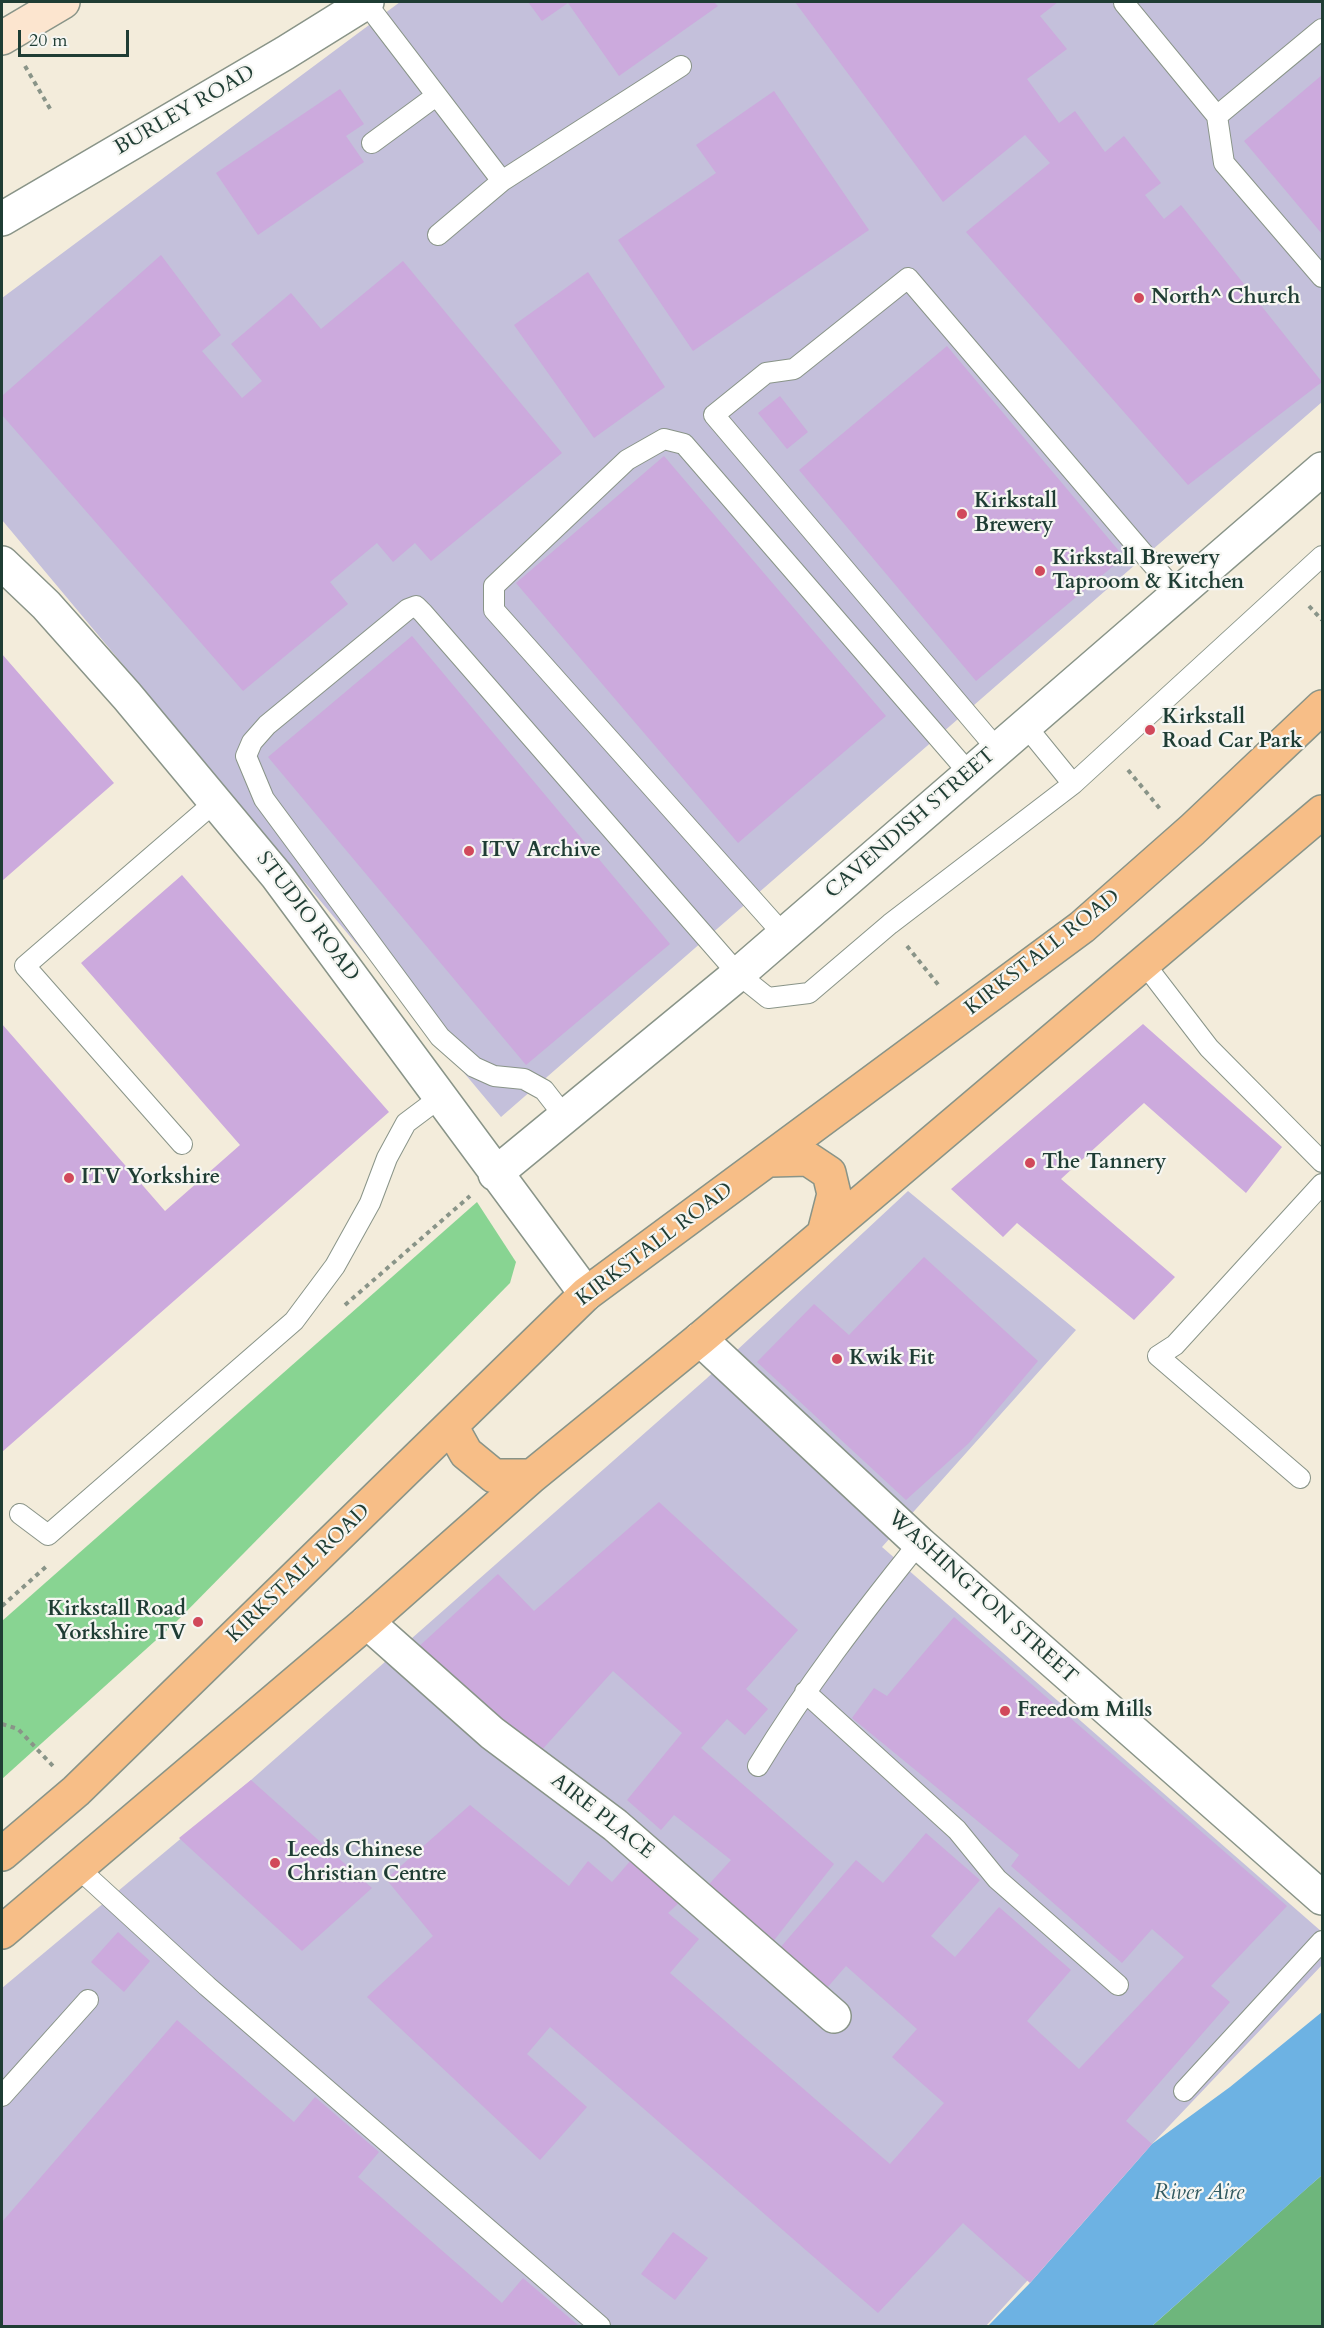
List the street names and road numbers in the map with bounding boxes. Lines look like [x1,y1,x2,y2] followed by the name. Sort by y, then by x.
[110,61,260,161] street label: BURLEY ROAD
[821,743,1001,905] street label: CAVENDISH STREET
[250,847,364,987] street label: STUDIO ROAD
[961,885,1125,1021] street label: KIRKSTALL ROAD
[572,1178,738,1312] street label: KIRKSTALL ROAD
[222,1499,376,1649] street label: KIRKSTALL ROAD
[882,1506,1082,1690] street label: WASHINGTON STREET
[545,1769,659,1865] street label: AIRE PLACE

